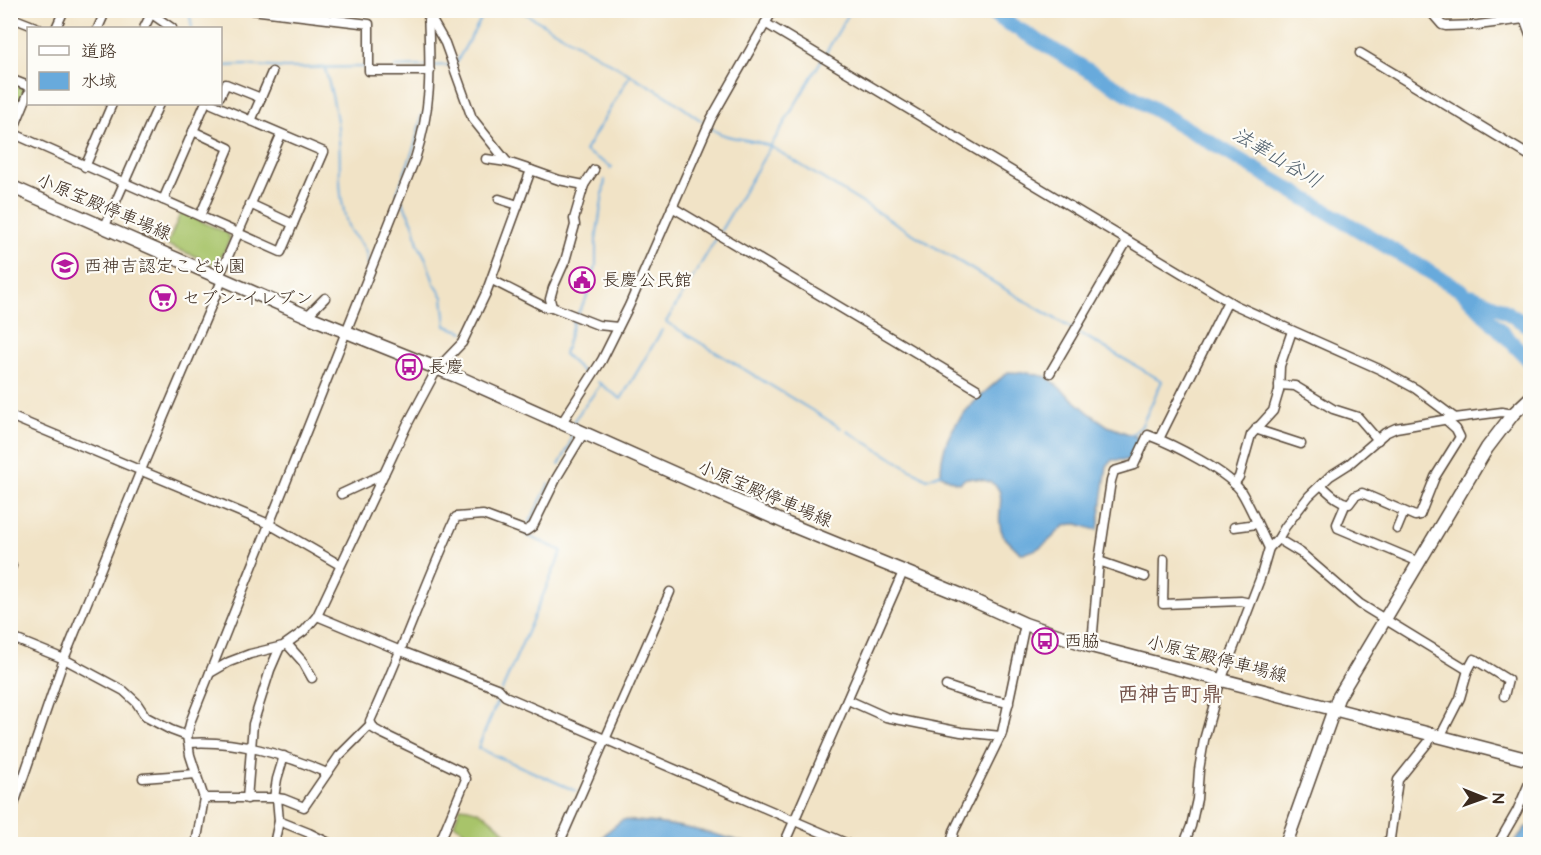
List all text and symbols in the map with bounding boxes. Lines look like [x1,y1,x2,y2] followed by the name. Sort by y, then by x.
[27,27,222,105] legend
[81,39,117,64] text: 道路
[81,69,117,94] text: 水域
[1227,120,1327,196] water label: 法華山谷川
[33,167,175,247] street label: 小原宝殿停車場線
[50,251,80,281] school or university icon: 西神吉認定こども園
[84,254,246,279] place label: 西神吉認定こども園
[567,265,597,295] public building icon: 長慶公民館
[602,268,692,293] place label: 長慶公民館
[148,283,178,313] supermarket icon: セブン-イレブン
[182,286,314,311] place label: セブン-イレブン
[394,352,424,382] bus stop icon: 長慶
[428,355,464,380] place label: 長慶
[694,454,836,534] street label: 小原宝殿停車場線
[1030,626,1060,656] bus stop icon: 西脇
[1064,629,1100,654] place label: 西脇
[1144,629,1290,689] street label: 小原宝殿停車場線
[1118,680,1223,709] district label: 西神吉町鼎
[1454,768,1514,828] north arrow
[1487,793,1509,803] text: N

